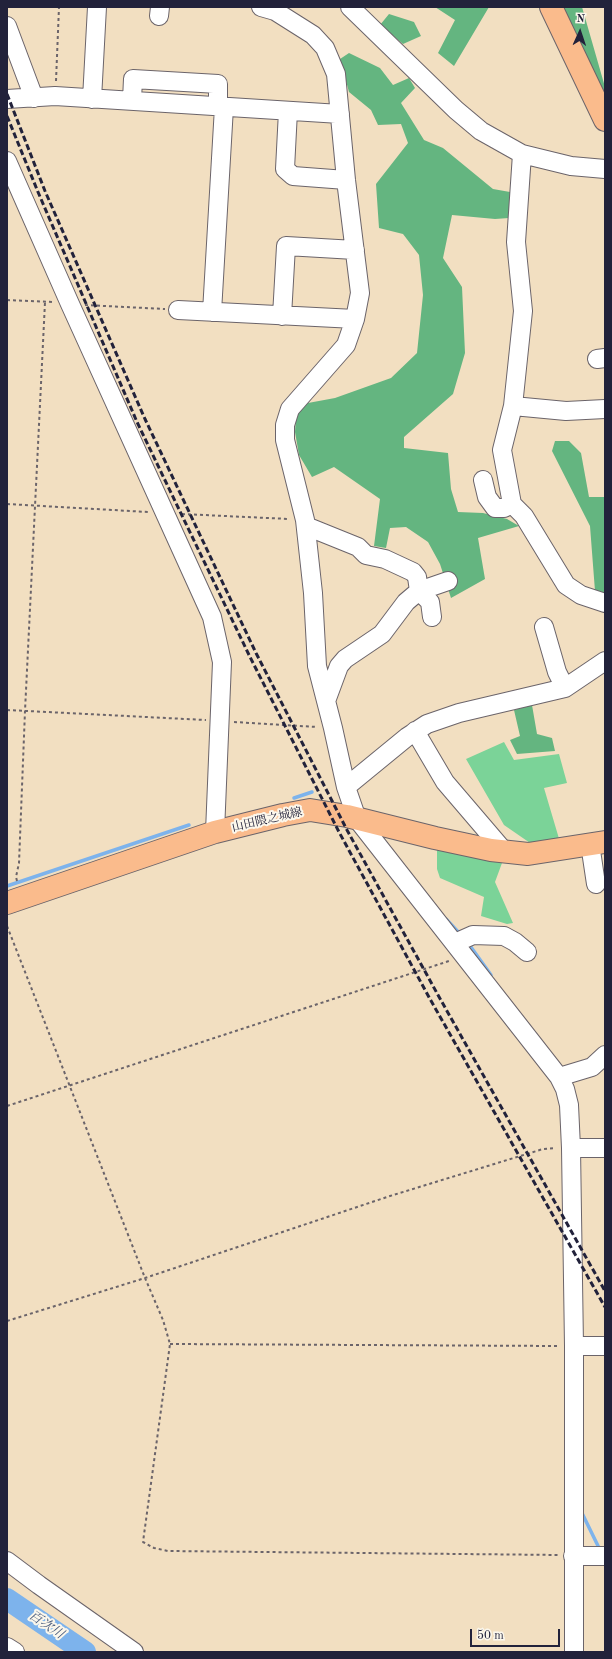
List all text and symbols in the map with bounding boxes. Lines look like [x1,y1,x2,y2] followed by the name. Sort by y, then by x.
[560,12,600,52] north arrow
[576,14,585,25] text: N
[230,805,304,835] street label: 山田隈之城線
[25,1608,67,1642] water label: 百次川
[472,1621,562,1647] scale bar
[477,1630,504,1642] text: 50 m

